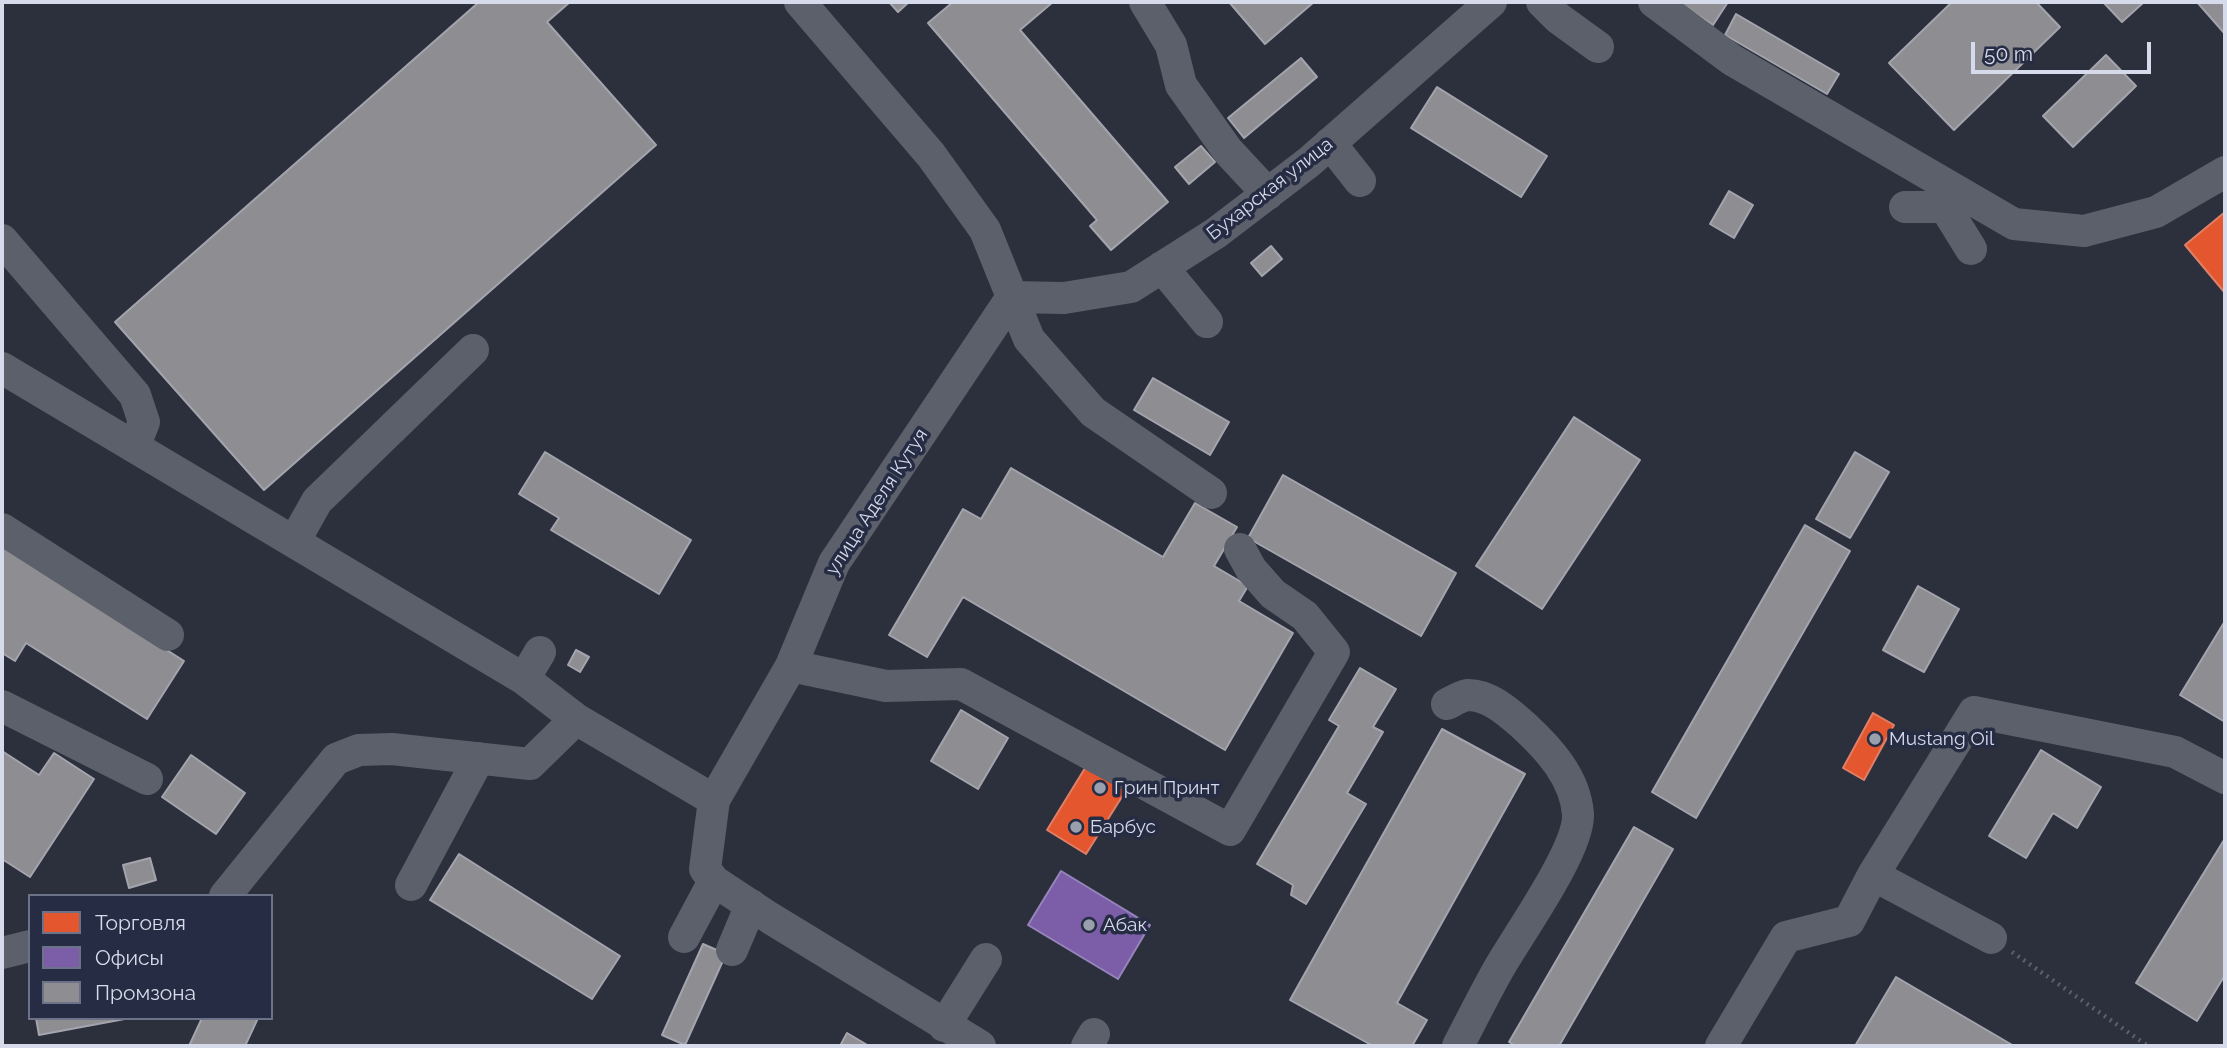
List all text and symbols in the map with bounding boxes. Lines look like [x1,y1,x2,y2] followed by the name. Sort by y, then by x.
[1975,28,2155,72] scale bar
[1984,41,2033,66] text: 50 m
[1203,133,1337,245] street label: Бухарская улица
[821,425,933,579] street label: улица Аделя Кутуя
[1889,728,1994,750] place label: Mustang Oil
[1867,731,1883,747] marker: Mustang Oil
[1114,777,1219,799] place label: Грин Принт
[1092,780,1108,796] marker: Грин Принт
[1090,816,1156,838] place label: Барбус
[1068,819,1084,835] marker: Барбус
[28,894,273,1020] legend
[95,910,186,935] text: Торговля
[1103,914,1147,936] place label: Абак
[1081,917,1097,933] marker: Абак
[95,945,164,970] text: Офисы
[95,980,196,1005] text: Промзона

